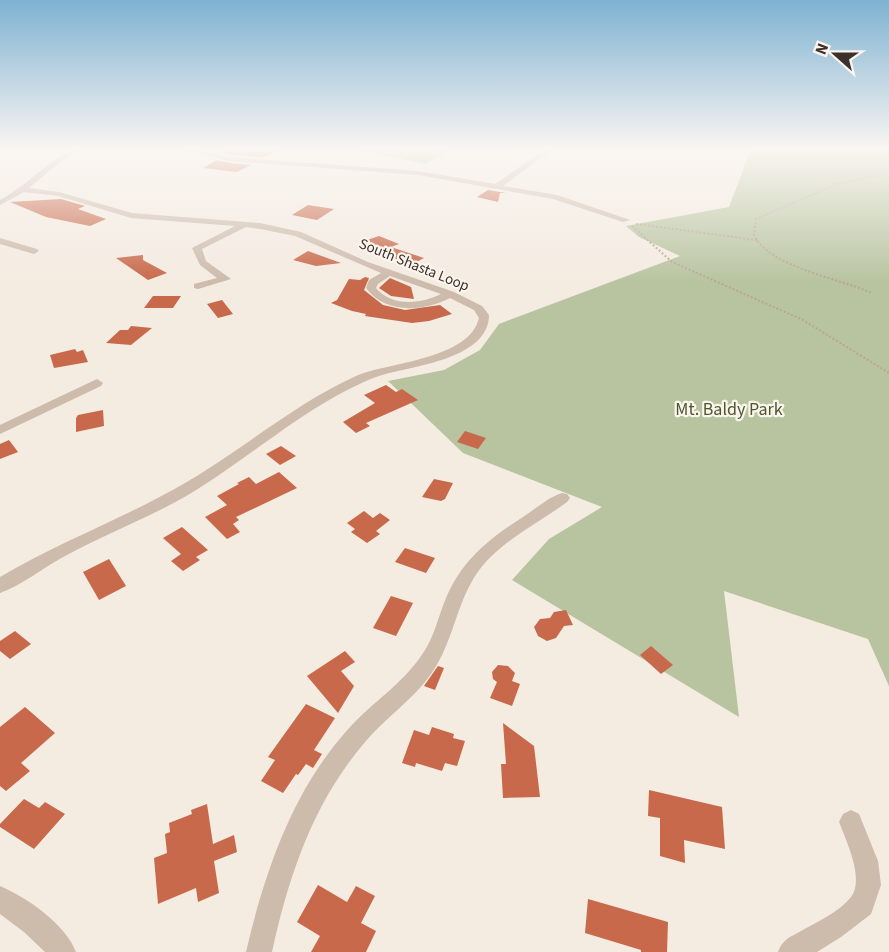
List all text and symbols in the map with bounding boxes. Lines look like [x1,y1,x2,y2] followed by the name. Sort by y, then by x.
[805,24,865,84] north arrow
[810,40,834,58] text: N
[356,233,472,297] street label: South Shasta Loop
[675,397,783,422] park label: Mt. Baldy Park

